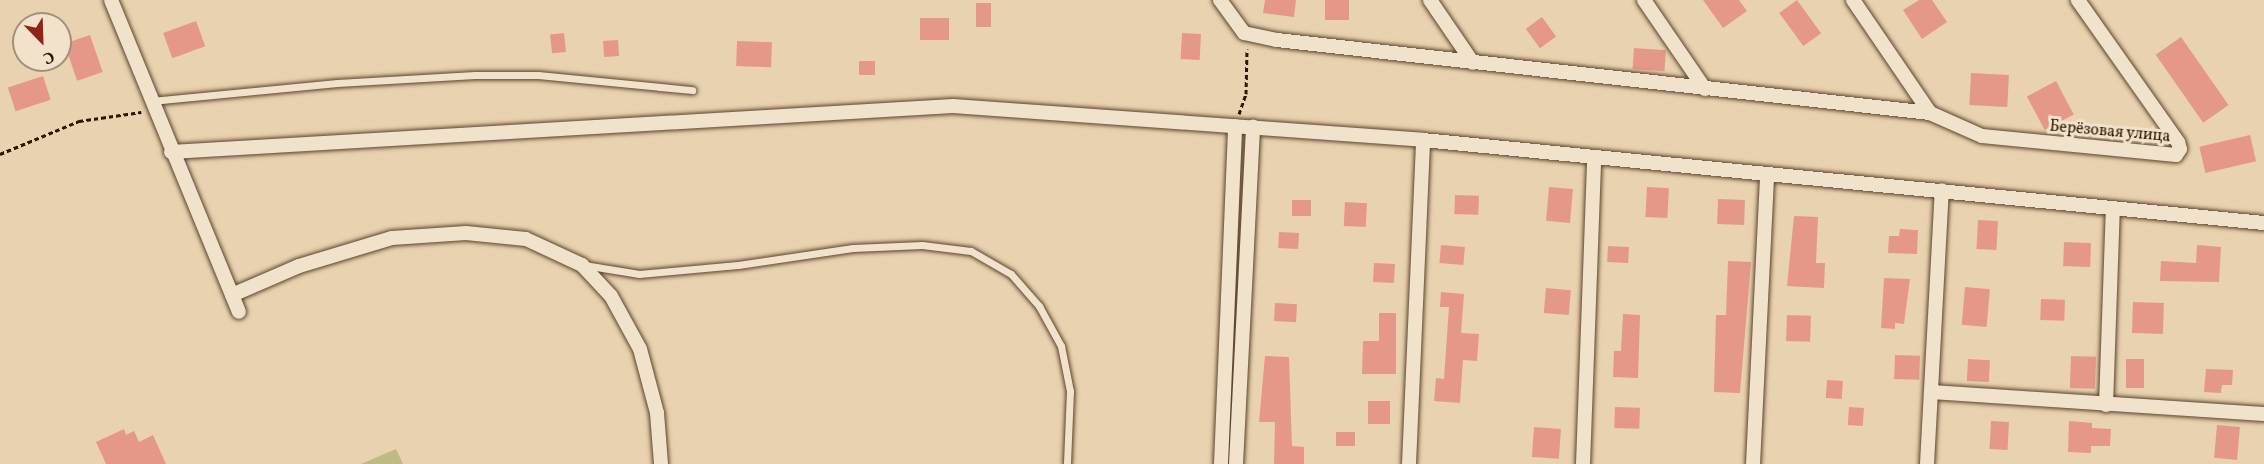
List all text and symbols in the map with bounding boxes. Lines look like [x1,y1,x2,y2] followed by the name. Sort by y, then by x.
[12,12,72,72] north arrow
[39,45,57,69] text: С
[2048,117,2172,147] street label: Берёзовая улица

